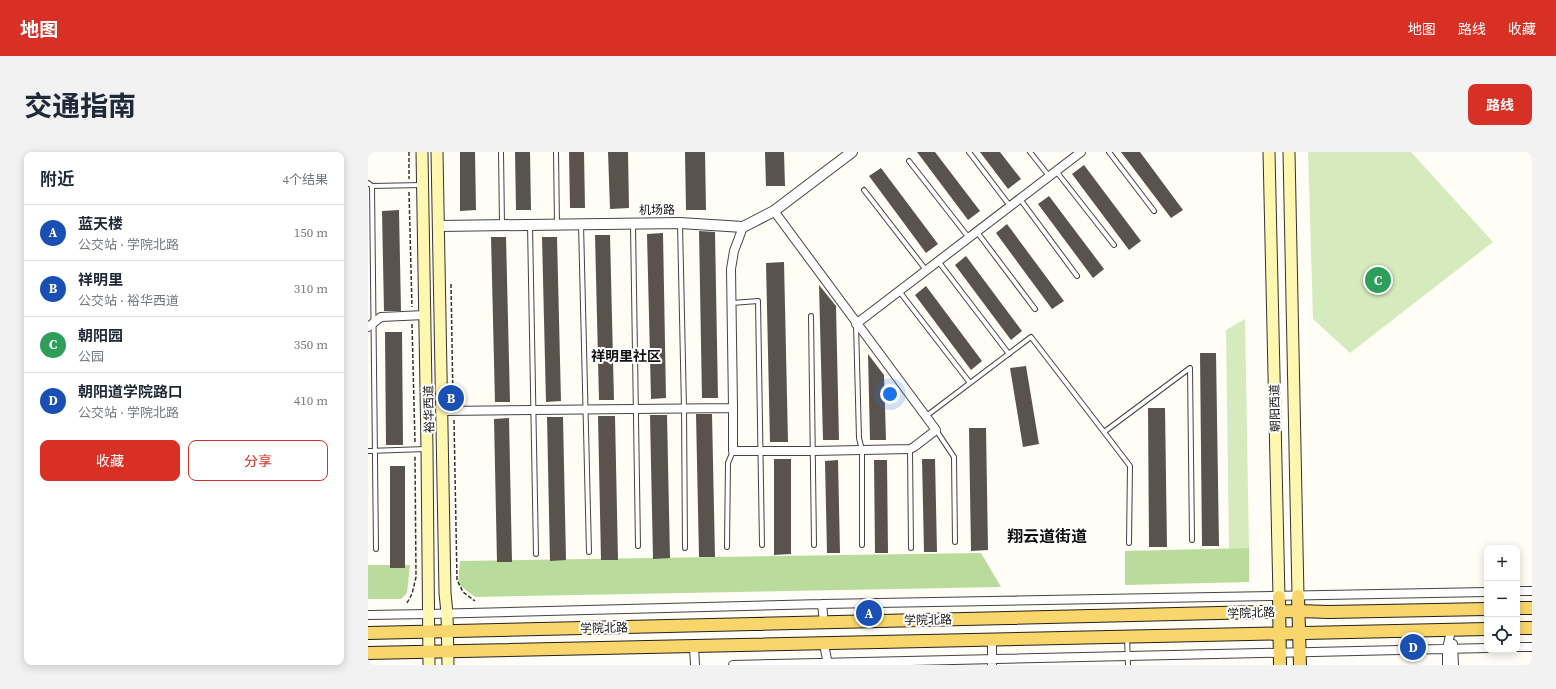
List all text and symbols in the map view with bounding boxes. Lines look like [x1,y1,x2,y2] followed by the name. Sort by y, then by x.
[20,16,58,42] text: 地图
[1408,19,1436,39] text: 地图
[1458,19,1486,39] text: 路线
[1508,19,1536,39] text: 收藏
[1468,84,1532,125] button: 路线
[24,87,136,125] text: 交通指南
[40,167,74,191] text: 附近
[282,171,328,188] text: 4个结果
[639,202,675,218] street label: 机场路
[78,213,123,234] text: 蓝天楼
[49,224,57,241] text: A
[294,224,328,241] text: 150 m
[78,236,179,253] text: 公交站 · 学院北路
[1365,265,1391,295] pin: C
[78,269,123,290] text: 祥明里
[49,280,57,297] text: B
[294,280,328,297] text: 310 m
[78,292,179,309] text: 公交站 · 裕华西道
[78,325,123,346] text: 朝阳园
[49,336,57,353] text: C
[294,336,328,353] text: 350 m
[591,346,661,366] district label: 祥明里社区
[78,348,104,365] text: 公园
[78,381,183,402] text: 朝阳道学院路口
[438,383,464,413] pin: B
[880,384,900,404] your location
[1267,384,1283,432] street label: 朝阳西道
[421,385,437,433] street label: 裕华西道
[48,392,58,409] text: D
[294,392,328,409] text: 410 m
[78,404,179,421] text: 公交站 · 学院北路
[40,440,180,481] button: 收藏
[188,440,328,481] button: 分享
[1007,525,1087,547] district label: 翔云道街道
[1484,545,1520,653] map controls
[1484,545,1520,581] button: +
[1484,581,1520,617] button: −
[856,598,882,628] pin: A
[1227,604,1275,622] street label: 学院北路
[904,612,952,628] street label: 学院北路
[1484,617,1520,653] button: locate
[580,620,628,636] street label: 学院北路
[1400,632,1426,662] pin: D

